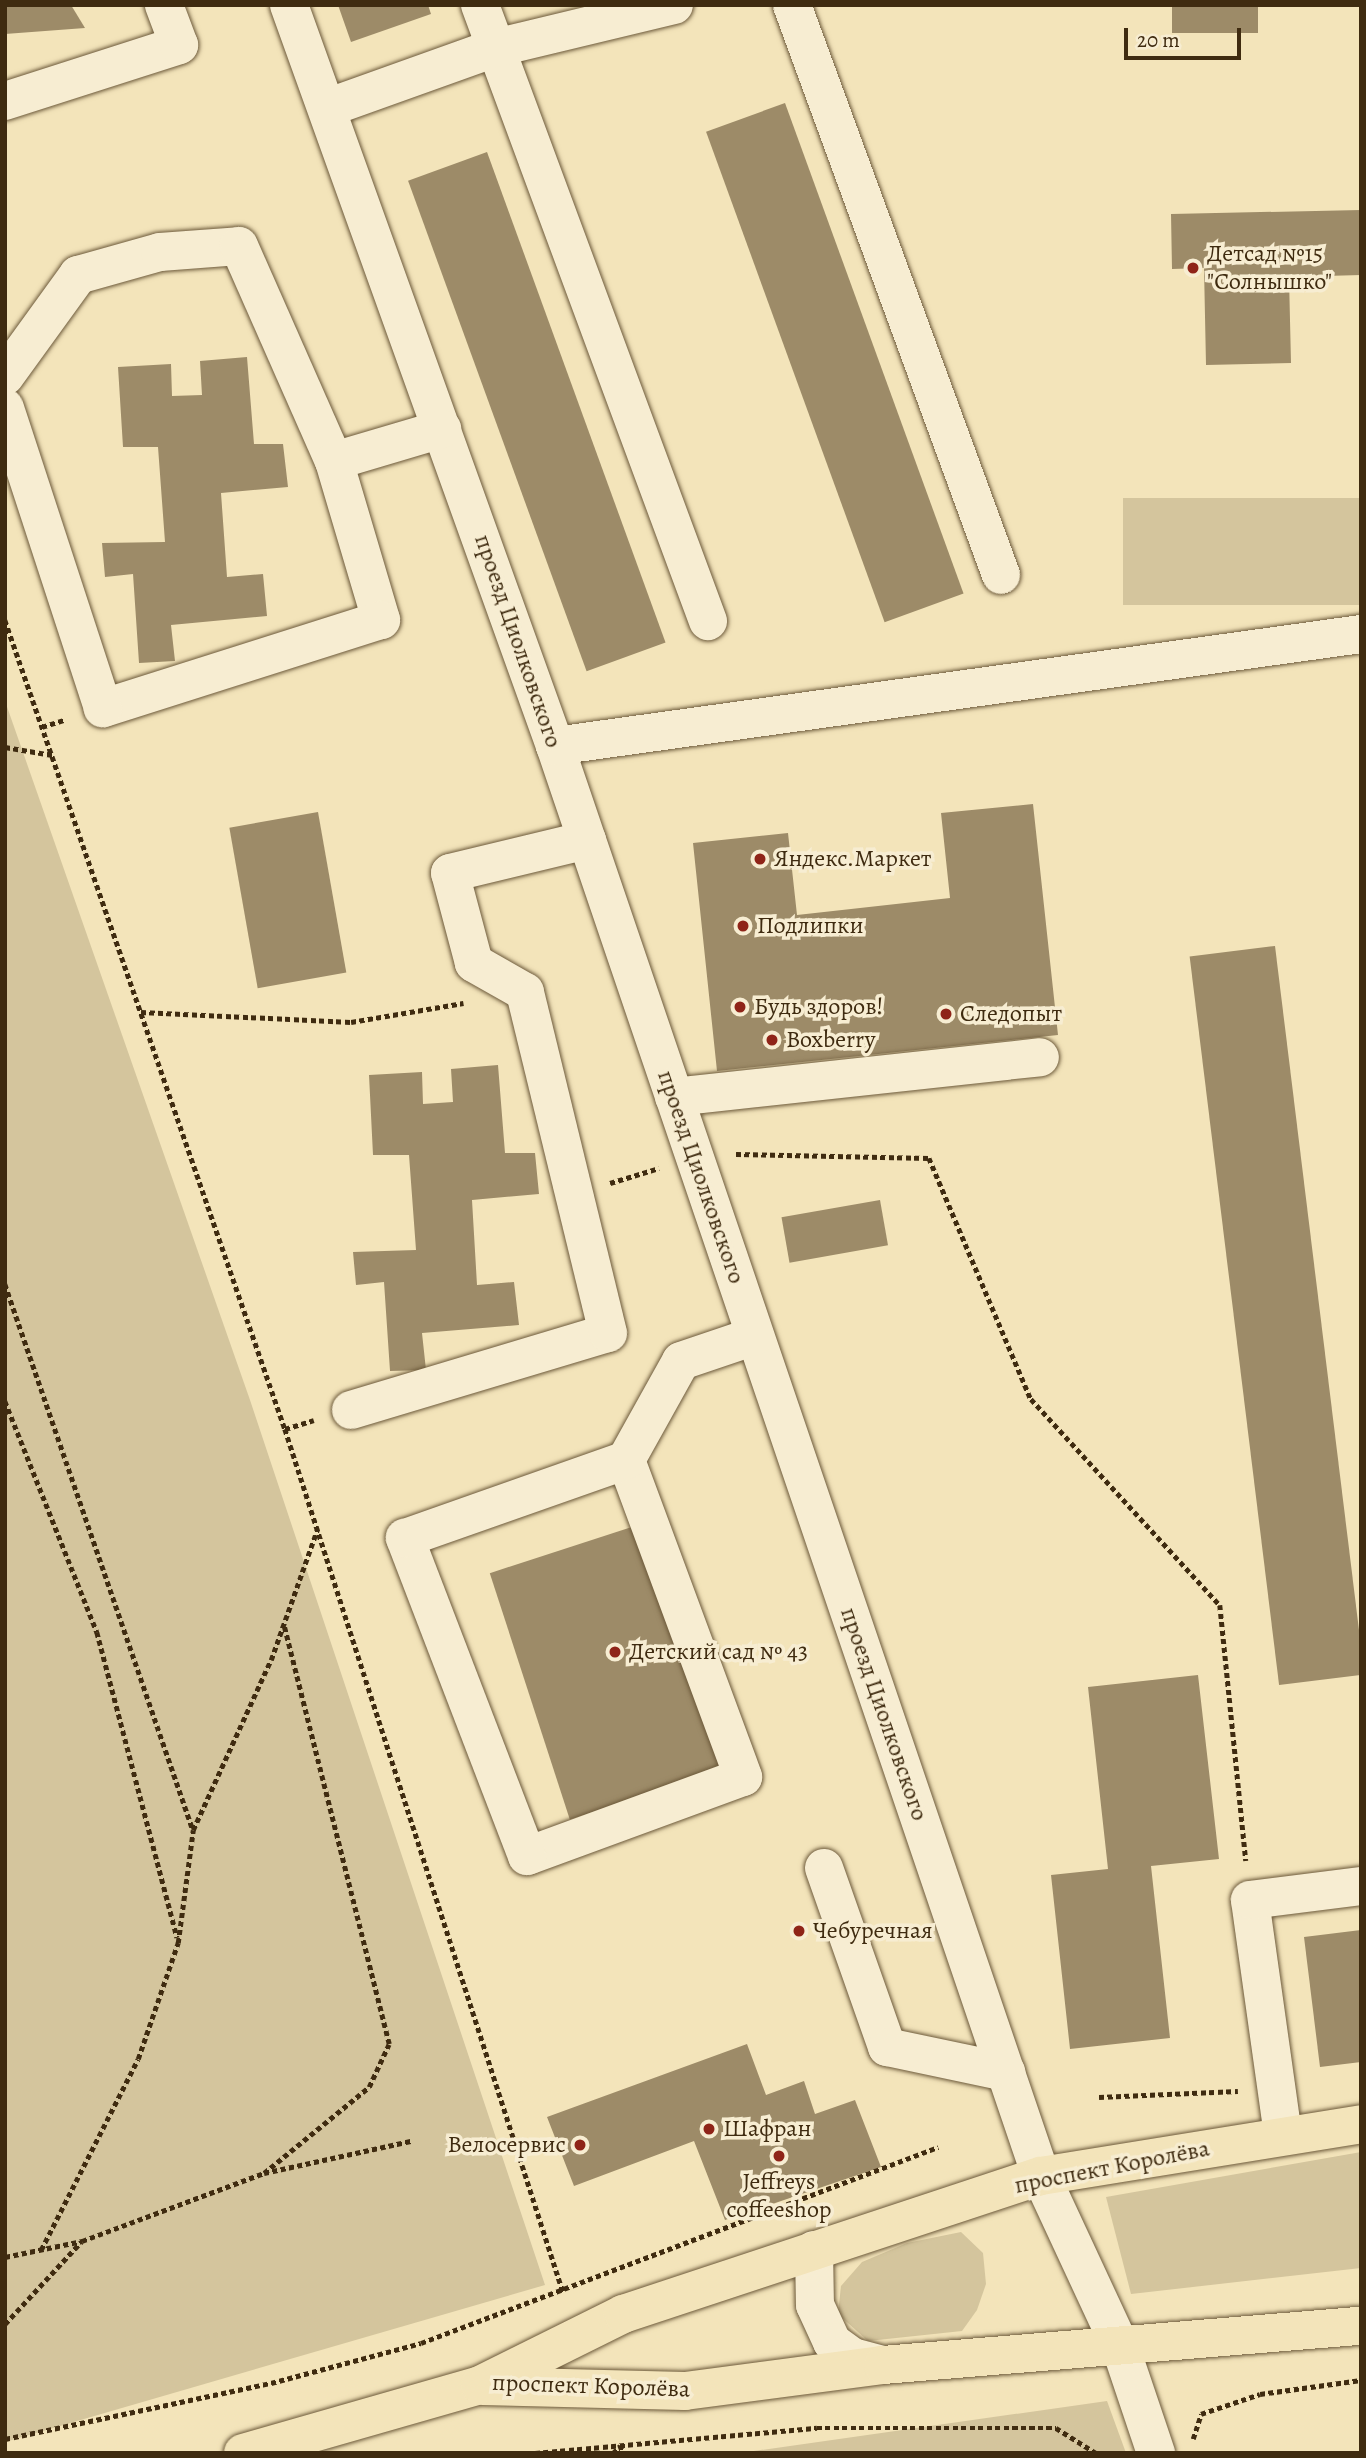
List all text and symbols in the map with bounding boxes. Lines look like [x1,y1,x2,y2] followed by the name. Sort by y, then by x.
[1128,14,1245,58] scale bar
[1137,26,1180,54] text: 20 m
[1207,240,1332,296] place label: Детсад №15 "Солнышко"
[1185,260,1201,276] marker: Детсад №15 "Солнышко"
[468,531,568,751] street label: проезд Циолковского
[774,845,931,873] place label: Яндекс.Маркет
[752,851,768,867] marker: Яндекс.Маркет
[757,912,864,940] place label: Подлипки
[735,918,751,934] marker: Подлипки
[754,993,883,1021] place label: Будь здоров!
[732,999,748,1015] marker: Будь здоров!
[960,1000,1062,1028] place label: Следопыт
[938,1006,954,1022] marker: Следопыт
[786,1026,875,1054] place label: Boxberry
[764,1032,780,1048] marker: Boxberry
[651,1067,751,1287] street label: проезд Циолковского
[834,1604,934,1824] street label: проезд Циолковского
[629,1638,808,1666] place label: Детский сад № 43
[607,1644,623,1660] marker: Детский сад № 43
[813,1917,933,1945] place label: Чебуречная
[791,1923,807,1939] marker: Чебуречная
[723,2115,811,2143] place label: Шафран
[701,2121,717,2137] marker: Шафран
[447,2131,566,2159] place label: Велосервис
[1012,2134,1212,2200] street label: проспект Королёва
[572,2137,588,2153] marker: Велосервис
[771,2148,787,2164] marker: Jeffreys coffeeshop
[726,2168,832,2224] place label: Jeffreys coffeeshop
[492,2368,690,2404] street label: проспект Королёва

